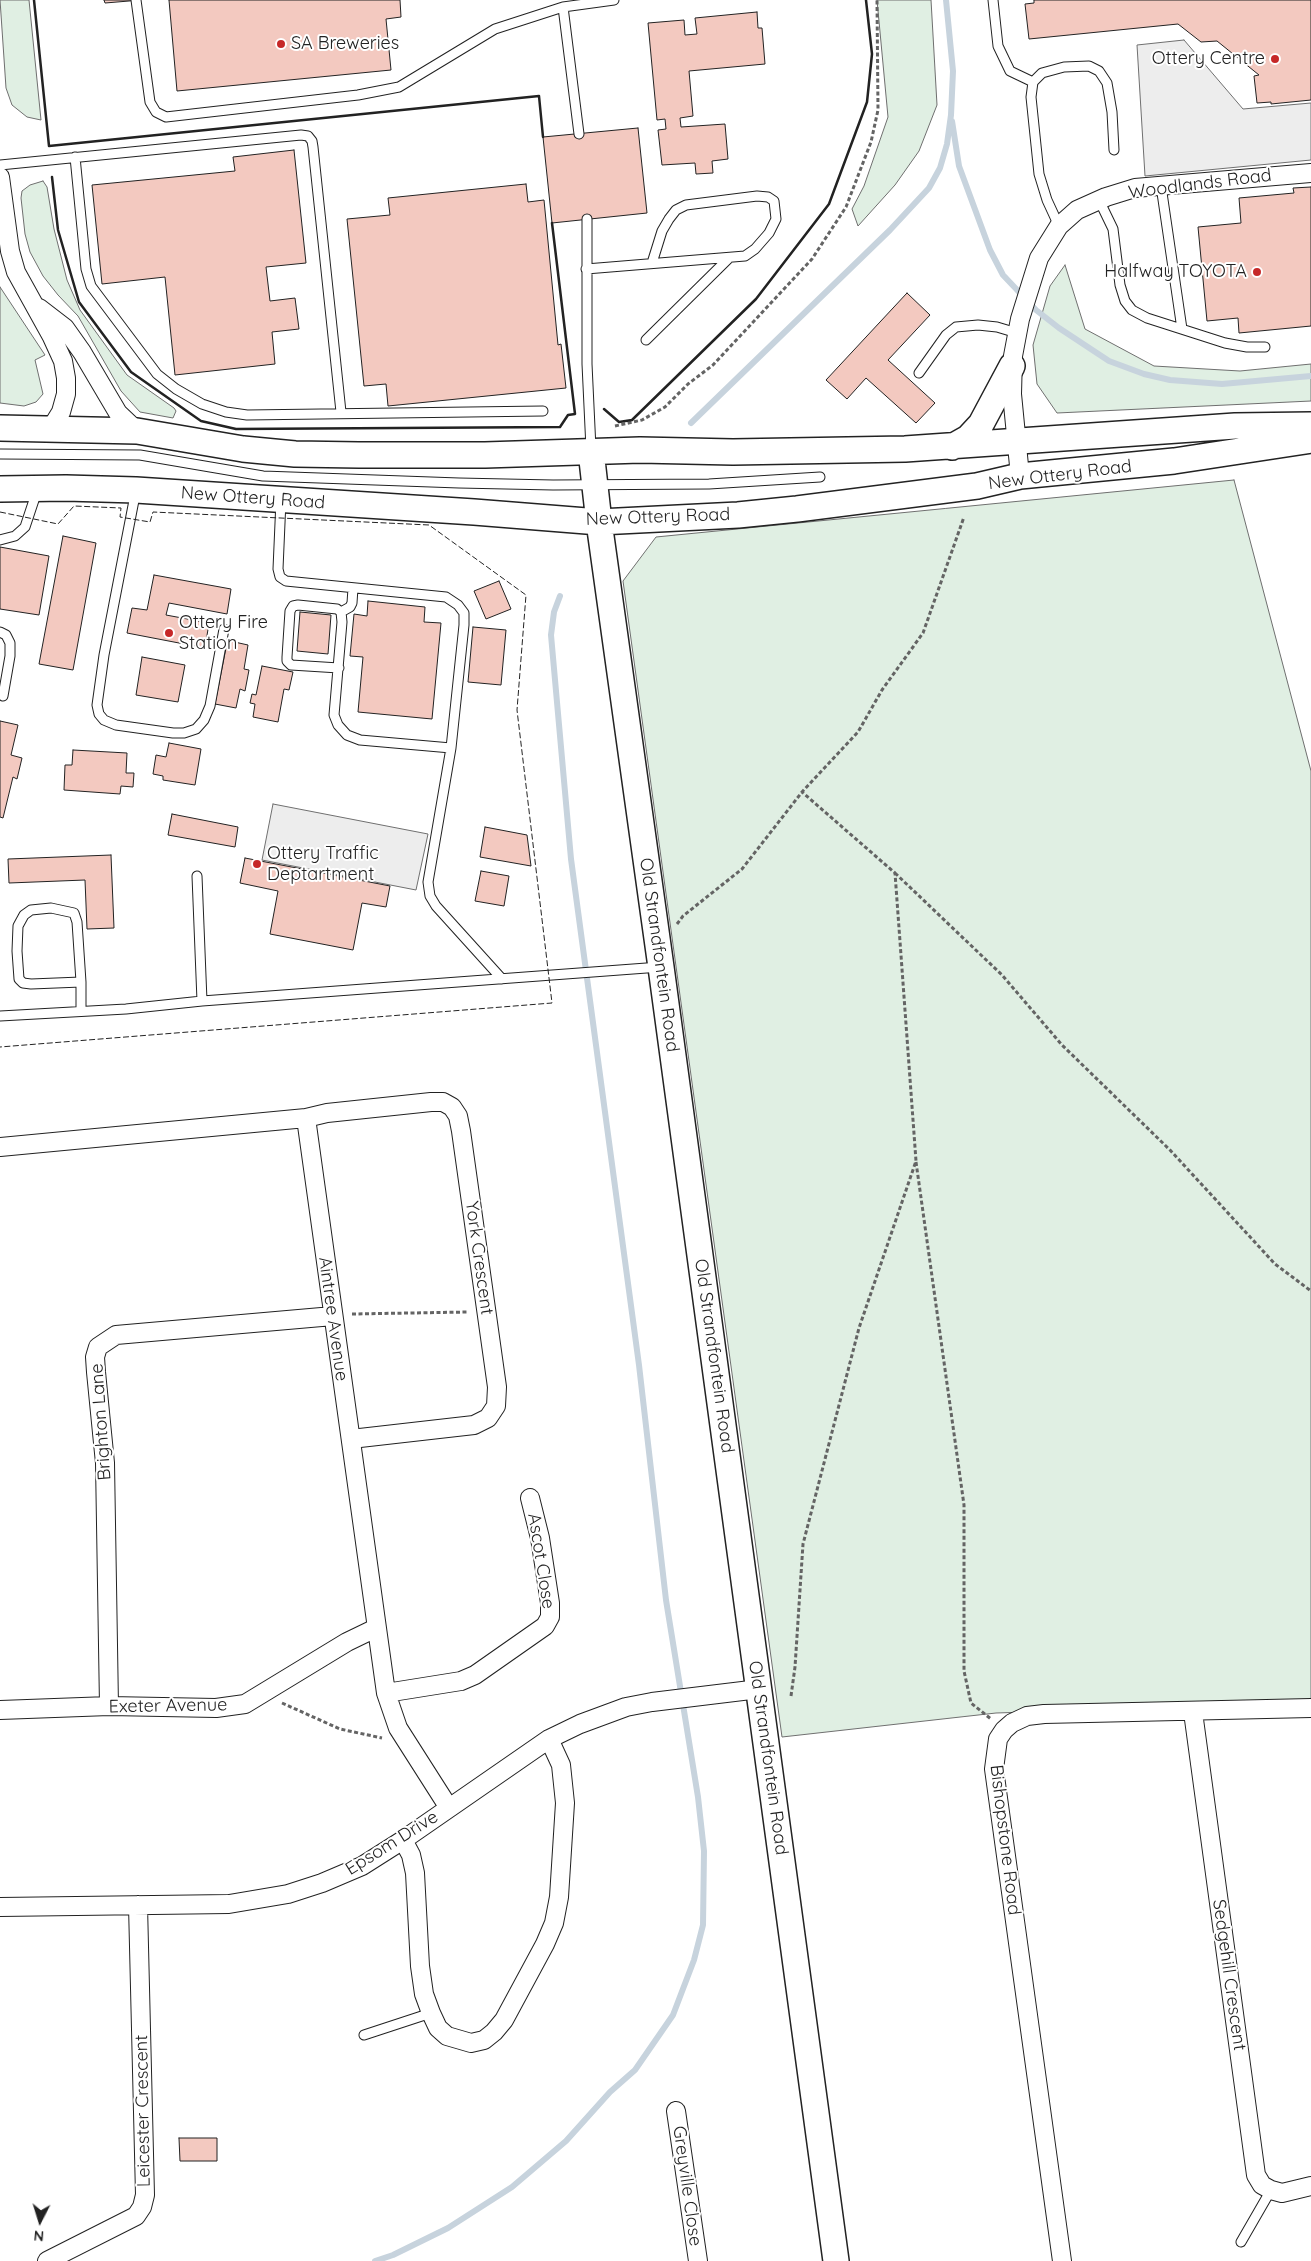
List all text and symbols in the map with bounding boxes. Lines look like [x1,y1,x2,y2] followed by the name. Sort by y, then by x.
[291,33,399,55] place label: SA Breweries
[275,38,287,50] marker: SA Breweries
[1152,48,1265,70] place label: Ottery Centre
[1269,53,1281,65] marker: Ottery Centre
[1127,164,1273,204] street label: Woodlands Road
[1104,261,1247,283] place label: Halfway TOYOTA
[1251,266,1263,278] marker: Halfway TOYOTA
[987,455,1133,495] street label: New Ottery Road
[180,482,326,514] street label: New Ottery Road
[585,504,731,530] street label: New Ottery Road
[179,612,268,654] place label: Ottery Fire Station
[163,627,175,639] marker: Ottery Fire Station
[267,843,379,886] place label: Ottery Traffic Deptartment
[635,857,683,1053] street label: Old Strandfontein Road
[251,858,263,870] marker: Ottery Traffic Deptartment
[460,1200,498,1316] street label: York Crescent
[314,1255,352,1383] street label: Aintree Avenue
[690,1258,738,1454] street label: Old Strandfontein Road
[86,1363,116,1481] street label: Brighton Lane
[523,1512,559,1610] street label: Ascot Close
[744,1660,792,1856] street label: Old Strandfontein Road
[109,1694,227,1718] street label: Exeter Avenue
[985,1764,1025,1916] street label: Bishopstone Road
[342,1806,442,1880] street label: Epsom Drive
[1208,1898,1250,2052] street label: Sedgehill Crescent
[131,2035,155,2187] street label: Leicester Crescent
[668,2125,706,2247] street label: Greyville Close
[15,2196,65,2246] north arrow
[33,2227,45,2245] text: N

